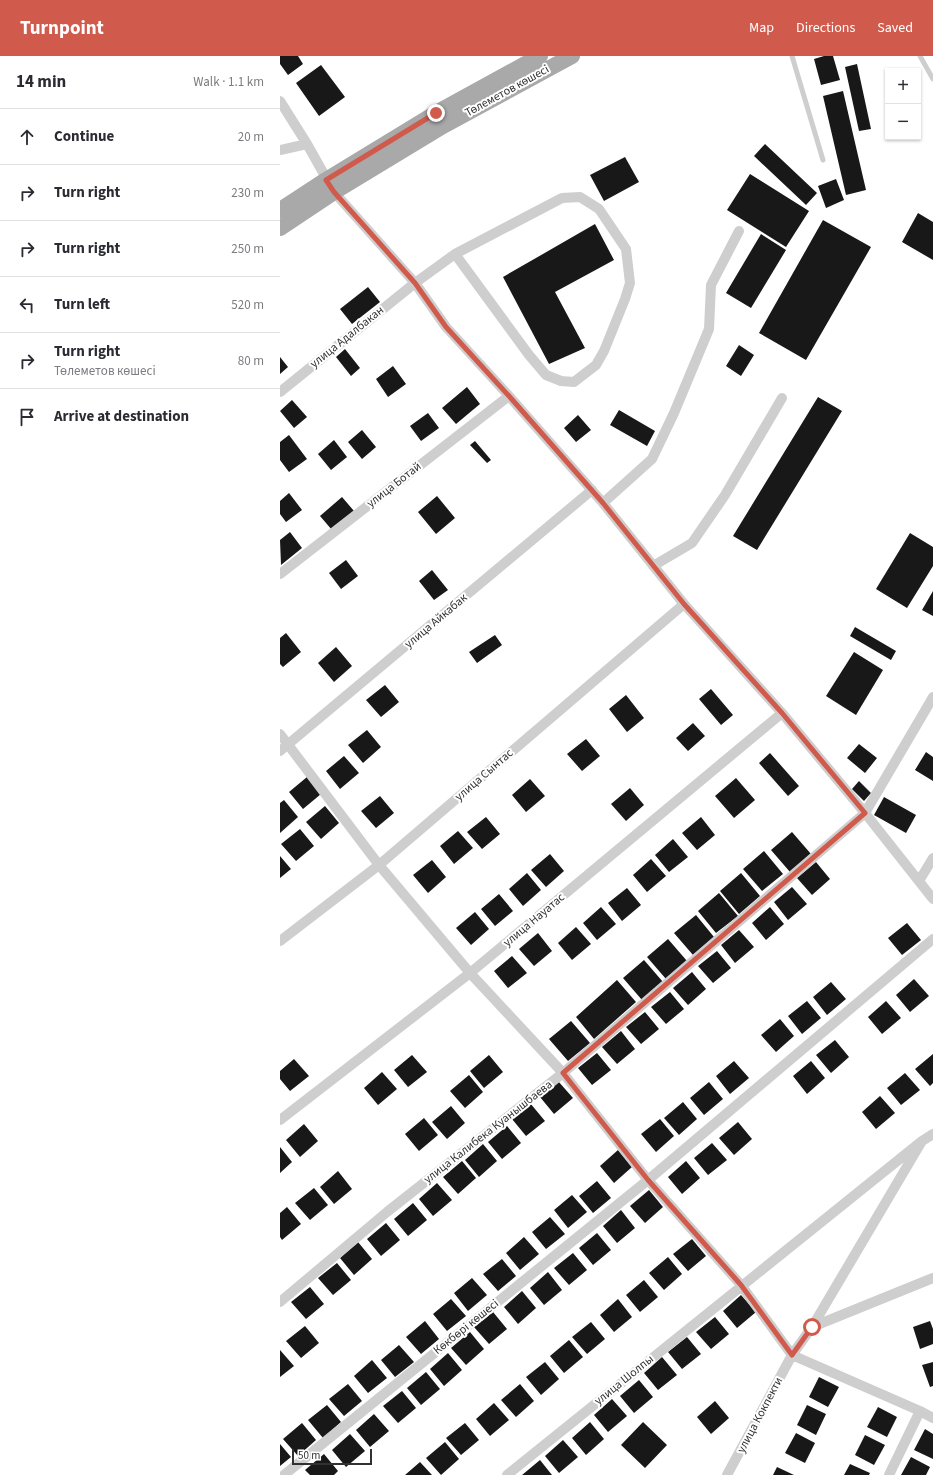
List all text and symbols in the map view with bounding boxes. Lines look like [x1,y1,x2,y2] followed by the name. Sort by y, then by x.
[20,15,104,42] text: Turnpoint
[749,18,774,38] text: Map
[796,18,855,38] text: Directions
[877,18,913,38] text: Saved
[462,61,552,121] street label: Төлеметов көшесі
[885,68,921,140] map controls
[885,68,921,104] button: +
[16,70,66,94] text: 14 min
[193,73,264,91] text: Walk · 1.1 km
[427,104,445,122] route end
[885,104,921,140] button: −
[16,126,38,148] icon: ahead
[54,126,114,147] text: Continue
[238,128,264,146] text: 20 m
[16,182,38,204] icon: right
[54,182,120,203] text: Turn right
[231,184,264,202] text: 230 m
[16,238,38,260] icon: right
[54,238,120,259] text: Turn right
[231,240,264,258] text: 250 m
[16,294,38,316] icon: left
[54,294,110,315] text: Turn left
[231,296,264,314] text: 520 m
[306,302,388,372] street label: улица Адалбакан
[54,341,120,362] text: Turn right
[16,350,38,372] icon: right
[238,352,264,370] text: 80 m
[54,362,156,380] text: Төлеметов көшесі
[16,406,38,428] icon: arrive
[54,406,189,427] text: Arrive at destination
[363,458,425,512] street label: улица Ботай
[401,590,471,652] street label: улица Айкабак
[451,745,517,805] street label: улица Сынтас
[500,889,569,951] street label: улица Науатас
[420,1076,556,1188] street label: улица Калибека Куанышбаева
[430,1295,502,1359] street label: Көкбөрі көшесі
[803,1318,821,1336] route start
[591,1351,657,1409] street label: улица Шолпы
[733,1374,787,1456] street label: улица Кокпекти
[292,1447,372,1466] scale bar
[298,1448,320,1463] text: 50 m

